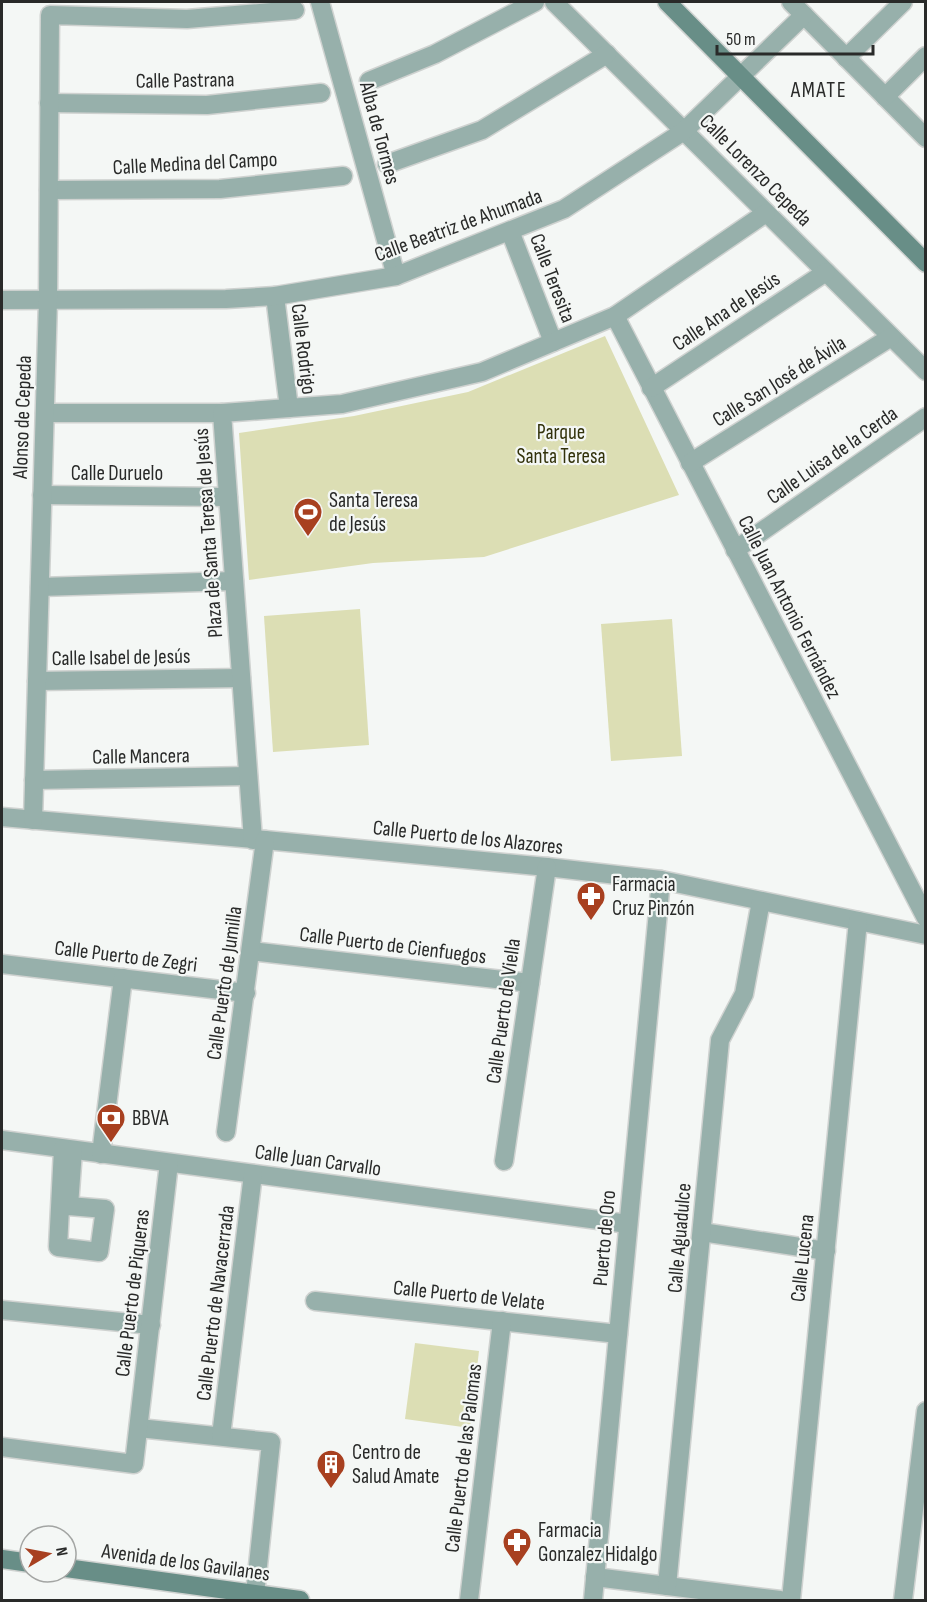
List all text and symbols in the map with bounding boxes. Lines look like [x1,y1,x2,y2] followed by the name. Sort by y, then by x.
[717,18,873,56] scale bar
[726,29,756,50] text: 50 m
[135,67,235,94] street label: Calle Pastrana
[790,77,847,104] district label: AMATE
[354,78,405,187] street label: Alba de Tormes
[694,109,817,232] street label: Calle Lorenzo Cepeda
[112,147,278,180] street label: Calle Medina del Campo
[371,184,545,267] street label: Calle Beatriz de Ahumada
[524,230,581,326] street label: Calle Teresita
[668,266,785,357] street label: Calle Ana de Jesús
[286,302,321,396] street label: Calle Rodrigo
[708,330,851,432] street label: Calle San José de Ávila
[8,355,37,480] street label: Alonso de Cepeda
[762,401,902,510] street label: Calle Luisa de la Cerda
[516,420,606,469] park label: Parque Santa Teresa
[189,427,228,639] street label: Plaza de Santa Teresa de Jesús
[71,461,163,486] street label: Calle Duruelo
[329,488,418,537] place label: Santa Teresa de Jesús
[292,496,324,538] sports icon: Santa Teresa de Jesús
[732,511,847,703] street label: Calle Juan Antonio Fernández
[51,644,191,671] street label: Calle Isabel de Jesús
[92,743,190,770] street label: Calle Mancera
[372,815,564,860] street label: Calle Puerto de los Alazores
[612,872,695,921] place label: Farmacia Cruz Pinzón
[575,880,607,922] pharmacy icon: Farmacia Cruz Pinzón
[201,905,248,1062] street label: Calle Puerto de Jumilla
[298,922,488,969] street label: Calle Puerto de Cienfuegos
[53,935,199,978] street label: Calle Puerto de Zegri
[481,937,526,1085] street label: Calle Puerto de Viella
[95,1102,127,1144] bank icon: BBVA
[132,1106,169,1131] place label: BBVA
[253,1139,383,1182] street label: Calle Juan Carvallo
[662,1182,697,1294] street label: Calle Aguadulce
[588,1189,621,1287] street label: Puerto de Oro
[191,1204,240,1402] street label: Calle Puerto de Navacerrada
[110,1208,155,1378] street label: Calle Puerto de Piqueras
[785,1213,820,1303] street label: Calle Lucena
[392,1275,546,1316] street label: Calle Puerto de Velate
[440,1362,487,1554] street label: Calle Puerto de las Palomas
[352,1440,440,1489] place label: Centro de Salud Amate
[315,1448,347,1490] building icon: Centro de Salud Amate
[538,1518,657,1567] place label: Farmacia Gonzalez Hidalgo
[18,1524,78,1584] north arrow
[501,1526,533,1568] pharmacy icon: Farmacia Gonzalez Hidalgo
[99,1538,272,1587] street label: Avenida de los Gavilanes
[51,1546,71,1558] text: N

